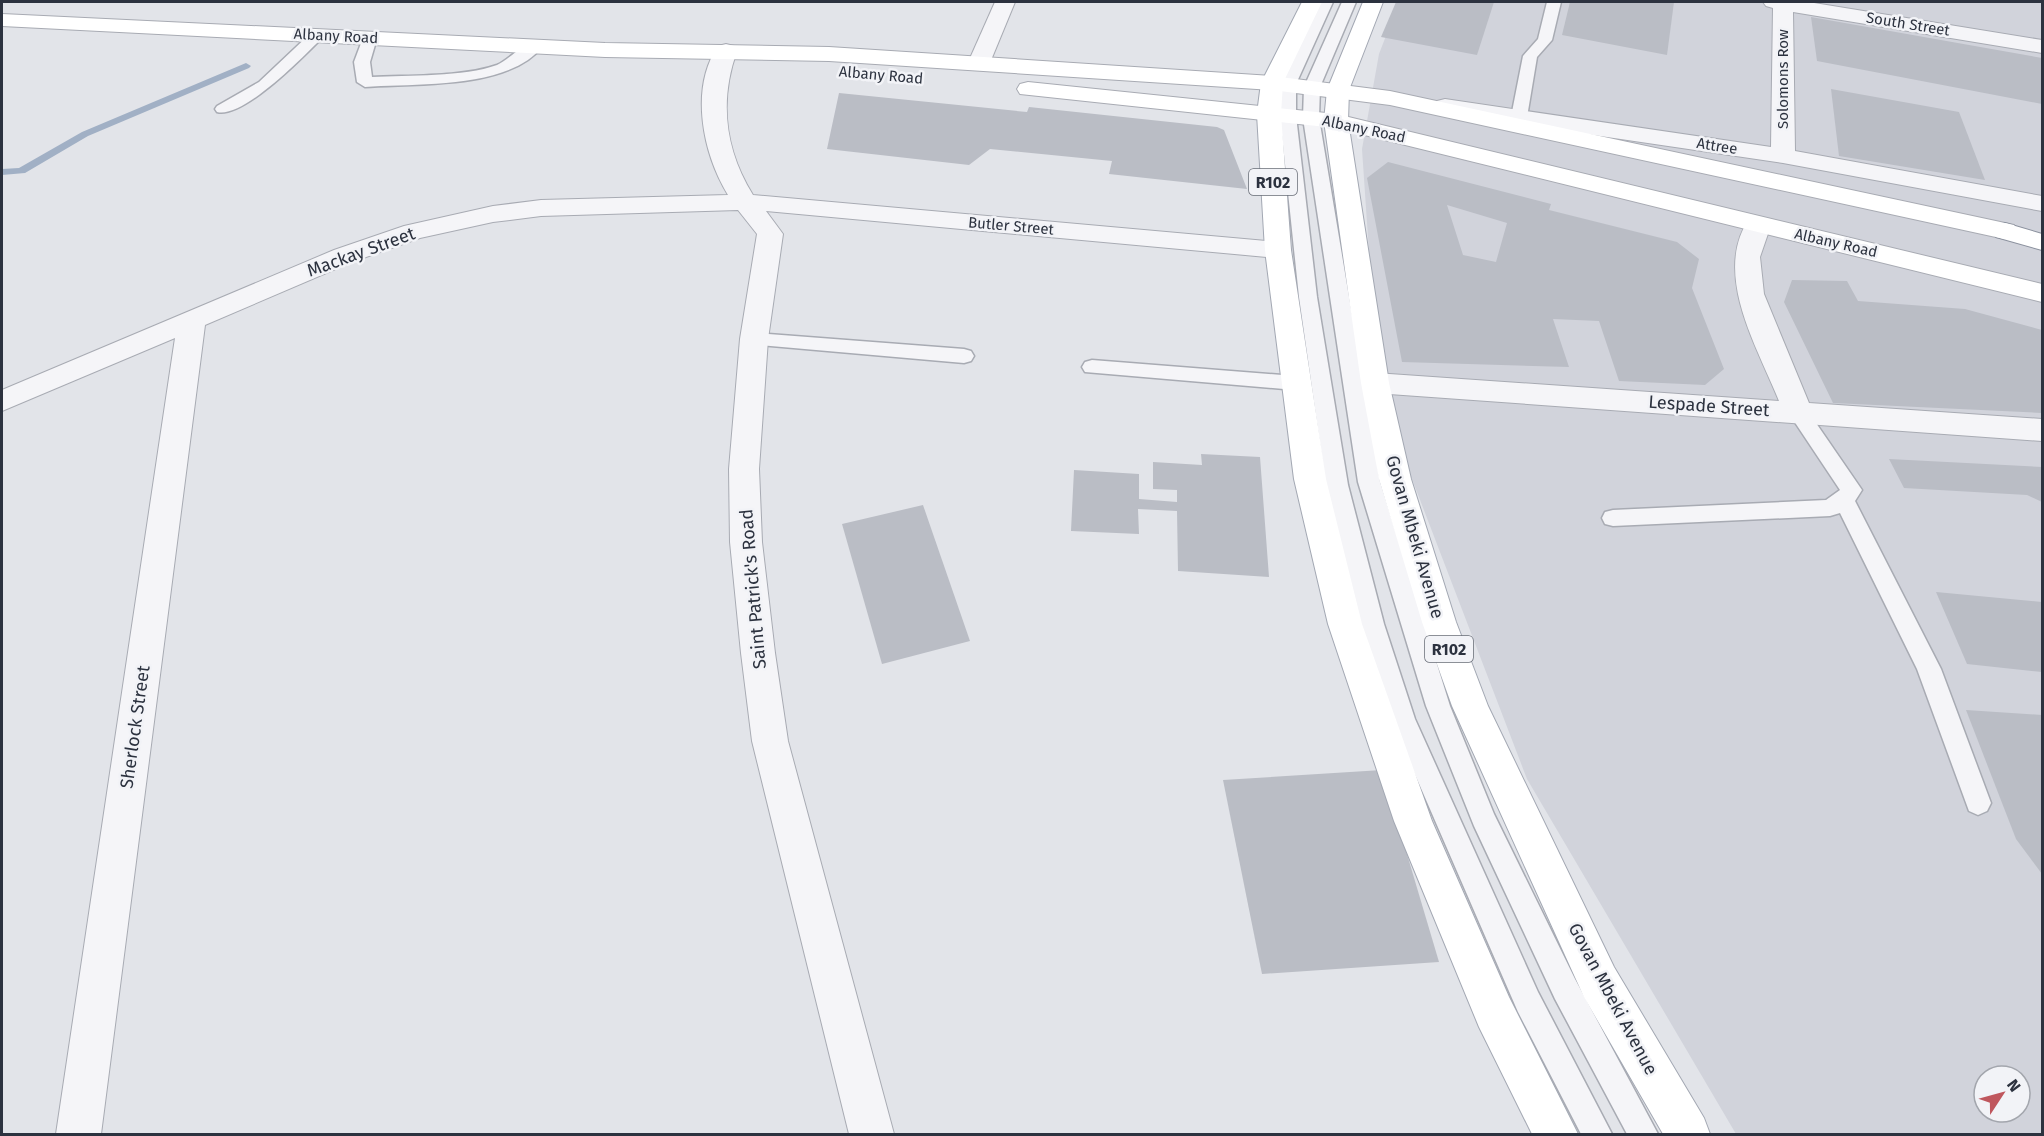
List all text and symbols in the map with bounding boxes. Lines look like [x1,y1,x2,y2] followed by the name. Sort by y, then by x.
[1865,8,1952,40] street label: South Street
[293,25,379,47] street label: Albany Road
[1774,29,1792,129] street label: Solomons Row
[838,62,924,88] street label: Albany Road
[1321,111,1407,147] street label: Albany Road
[1695,134,1739,158] street label: Attree
[1249,169,1297,195] road number: R102
[967,213,1055,239] street label: Butler Street
[304,222,418,282] street label: Mackay Street
[1793,225,1879,261] street label: Albany Road
[1648,391,1771,421] street label: Lespade Street
[1381,453,1449,621] street label: Govan Mbeki Avenue
[735,508,771,670] street label: Saint Patrick's Road
[1425,636,1473,662] road number: R102
[115,663,155,790] street label: Sherlock Street
[1564,919,1662,1079] street label: Govan Mbeki Avenue
[1972,1064,2032,1124] north arrow
[2003,1076,2025,1095] text: N

